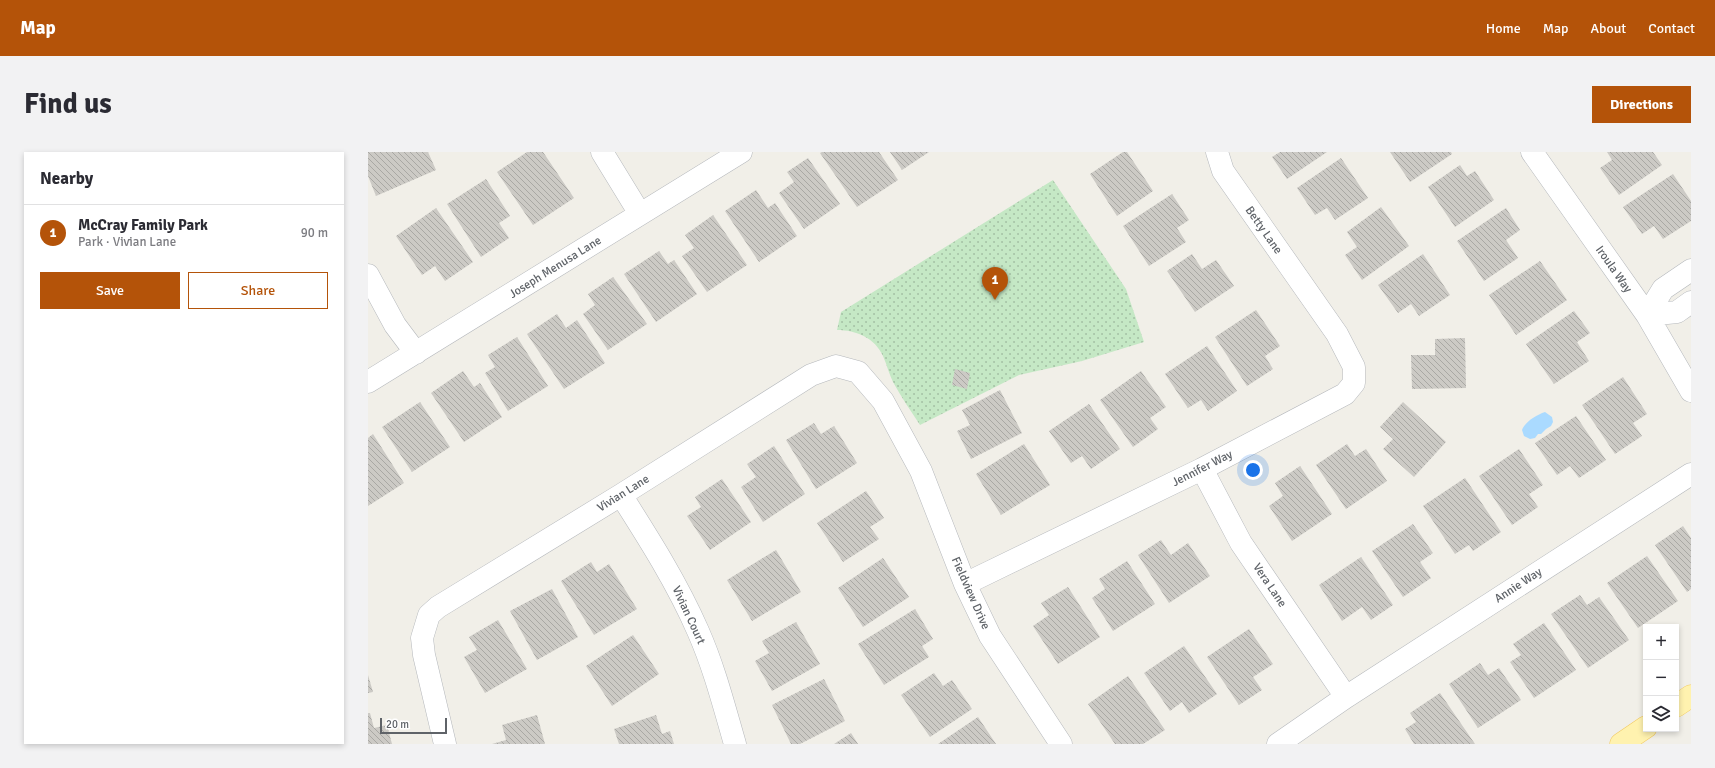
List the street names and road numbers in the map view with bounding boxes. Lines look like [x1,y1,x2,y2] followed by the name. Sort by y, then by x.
[1242,204,1285,257] street label: Betty Lane
[506,233,604,302] street label: Joseph Menusa Lane
[1592,243,1635,296] street label: Iroula Way
[1169,447,1235,490] street label: Jennifer Way
[594,472,652,515] street label: Vivian Lane
[948,555,993,632] street label: Fieldview Drive
[1249,560,1290,610] street label: Vera Lane
[1492,564,1545,606] street label: Annie Way
[669,584,709,647] street label: Vivian Court

